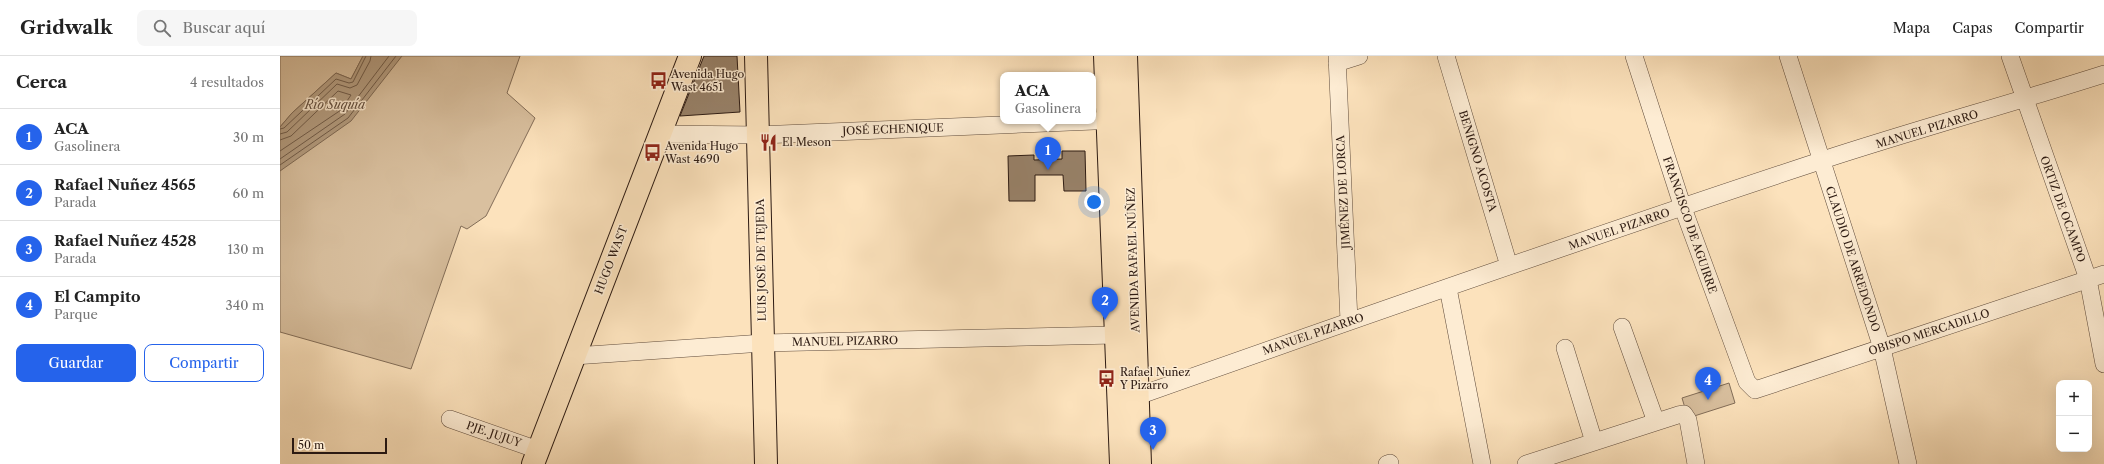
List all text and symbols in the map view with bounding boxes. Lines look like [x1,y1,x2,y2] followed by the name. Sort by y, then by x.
[137,10,417,46] search box
[20,16,113,39] text: Gridwalk
[151,17,173,39] icon: search
[183,18,265,37] text: Buscar aquí
[1893,19,1930,37] text: Mapa
[1952,19,1993,37] text: Capas
[2015,19,2084,37] text: Compartir
[670,67,745,94] place label: Avenida Hugo Wast 4651
[648,70,668,90] bus stop icon: Avenida Hugo Wast 4651
[16,72,67,92] text: Cerca
[1000,72,1096,124] popup
[190,74,264,90] text: 4 resultados
[1015,81,1050,100] text: ACA
[304,97,365,112] water label: Río Suquía
[1015,100,1081,116] text: Gasolinera
[1874,107,1980,151] street label: MANUEL PIZARRO
[1456,109,1500,214] street label: BENIGNO ACOSTA
[54,119,89,138] text: ACA
[840,120,944,138] street label: JOSÉ ECHENIQUE
[26,129,32,145] text: 1
[233,129,264,145] text: 30 m
[759,132,779,152] restaurant icon: El Meson
[1333,134,1353,251] street label: JIMÉNEZ DE LORCA
[782,135,831,149] place label: El Meson
[1035,137,1061,170] pin: 1
[54,138,120,154] text: Gasolinera
[664,139,739,166] place label: Avenida Hugo Wast 4690
[642,142,662,162] bus stop icon: Avenida Hugo Wast 4690
[2037,154,2089,264] street label: ORTIZ DE OCAMPO
[1660,155,1720,296] street label: FRANCISCO DE AGUIRRE
[54,175,196,194] text: Rafael Nuñez 4565
[1823,184,1883,334] street label: CLAUDIO DE ARREDONDO
[25,185,33,201] text: 2
[233,185,264,201] text: 60 m
[1123,187,1143,334] street label: AVENIDA RAFAEL NÚÑEZ
[1084,192,1104,212] your location
[54,194,96,210] text: Parada
[753,198,769,321] street label: LUIS JOSÉ DE TEJEDA
[1566,205,1672,253] street label: MANUEL PIZARRO
[591,223,631,296] street label: HUGO WAST
[54,231,197,250] text: Rafael Nuñez 4528
[25,241,33,257] text: 3
[228,241,264,257] text: 130 m
[54,250,96,266] text: Parada
[54,287,141,306] text: El Campito
[1092,287,1118,320] pin: 2
[25,297,33,313] text: 4
[226,297,264,313] text: 340 m
[54,306,98,322] text: Parque
[1867,306,1991,358] street label: OBISPO MERCADILLO
[1260,310,1366,358] street label: MANUEL PIZARRO
[792,333,898,349] street label: MANUEL PIZARRO
[16,344,136,382] button: Guardar
[144,344,264,382] button: Compartir
[1119,365,1190,392] place label: Rafael Nuñez Y Pizarro
[1695,367,1721,400] pin: 4
[1097,368,1117,388] bus stop icon: Rafael Nuñez Y Pizarro
[2056,380,2092,452] map controls
[2056,380,2092,416] button: +
[2056,416,2092,452] button: −
[1140,417,1166,450] pin: 3
[465,418,524,450] street label: PJE. JUJUY
[292,436,387,455] scale bar
[298,438,324,452] text: 50 m

